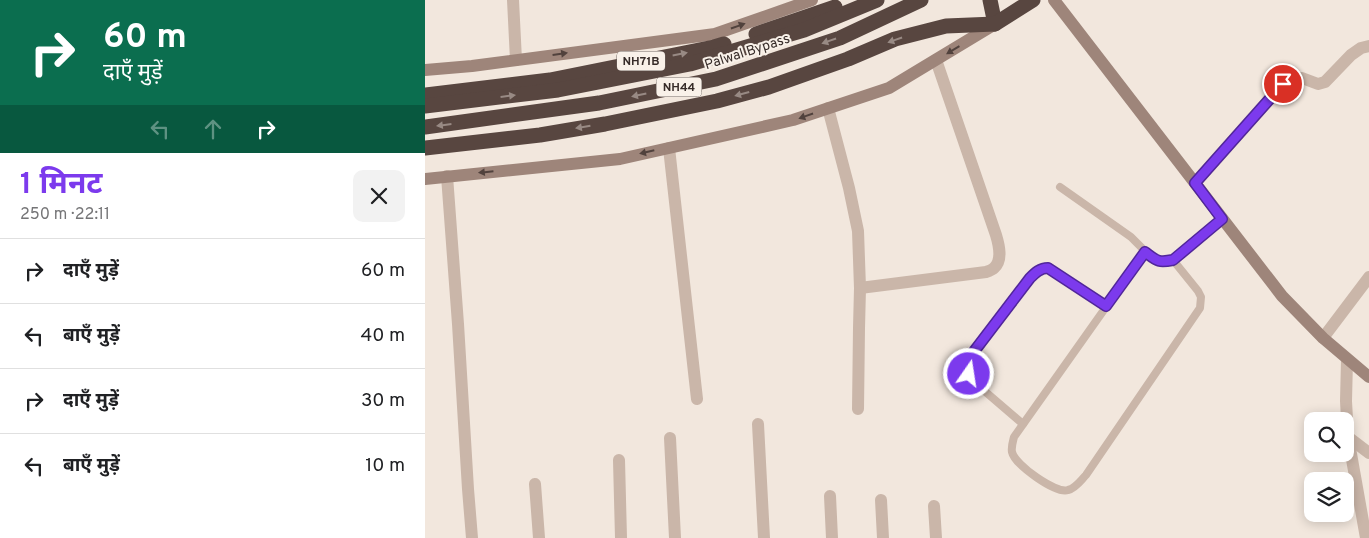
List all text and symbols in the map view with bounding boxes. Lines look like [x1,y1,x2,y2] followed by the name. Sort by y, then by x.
[103,16,187,60] text: 60 m
[20,20,85,85] icon: right
[730,22,745,29] one-way arrow
[703,31,792,74] street label: Palwal Bypass
[887,36,902,44] one-way arrow
[821,37,836,45] one-way arrow
[946,45,960,54] one-way arrow
[553,49,569,57] one-way arrow
[673,49,689,57] one-way arrow
[617,51,665,70] road number: NH71B
[103,60,163,87] text: दाएँ मुड़ें
[1262,63,1304,105] pin
[1269,70,1297,98] icon: arrive
[657,77,701,96] road number: NH44
[632,91,647,99] one-way arrow
[735,91,750,99] one-way arrow
[501,92,517,100] one-way arrow
[798,112,813,120] one-way arrow
[146,115,174,143] icon: left
[199,115,227,143] icon: ahead
[252,115,280,143] icon: right
[436,121,452,129] one-way arrow
[575,124,591,132] one-way arrow
[639,149,655,157] one-way arrow
[20,167,102,204] text: 1 मिनट
[478,168,494,176] one-way arrow
[353,170,405,222] button: close
[20,205,110,225] text: 250 m · 22:11
[20,257,48,285] icon: right
[63,259,119,283] text: दाएँ मुड़ें
[361,259,405,283] text: 60 m
[20,322,48,350] icon: left
[63,324,120,348] text: बाएँ मुड़ें
[360,324,405,348] text: 40 m
[942,347,994,399] position arrow
[20,387,48,415] icon: right
[63,389,119,413] text: दाएँ मुड़ें
[361,389,405,413] text: 30 m
[1304,412,1354,522] map controls
[1304,412,1354,462] button: search
[20,452,48,480] icon: left
[63,454,120,478] text: बाएँ मुड़ें
[365,454,405,478] text: 10 m
[1304,472,1354,522] button: layers

